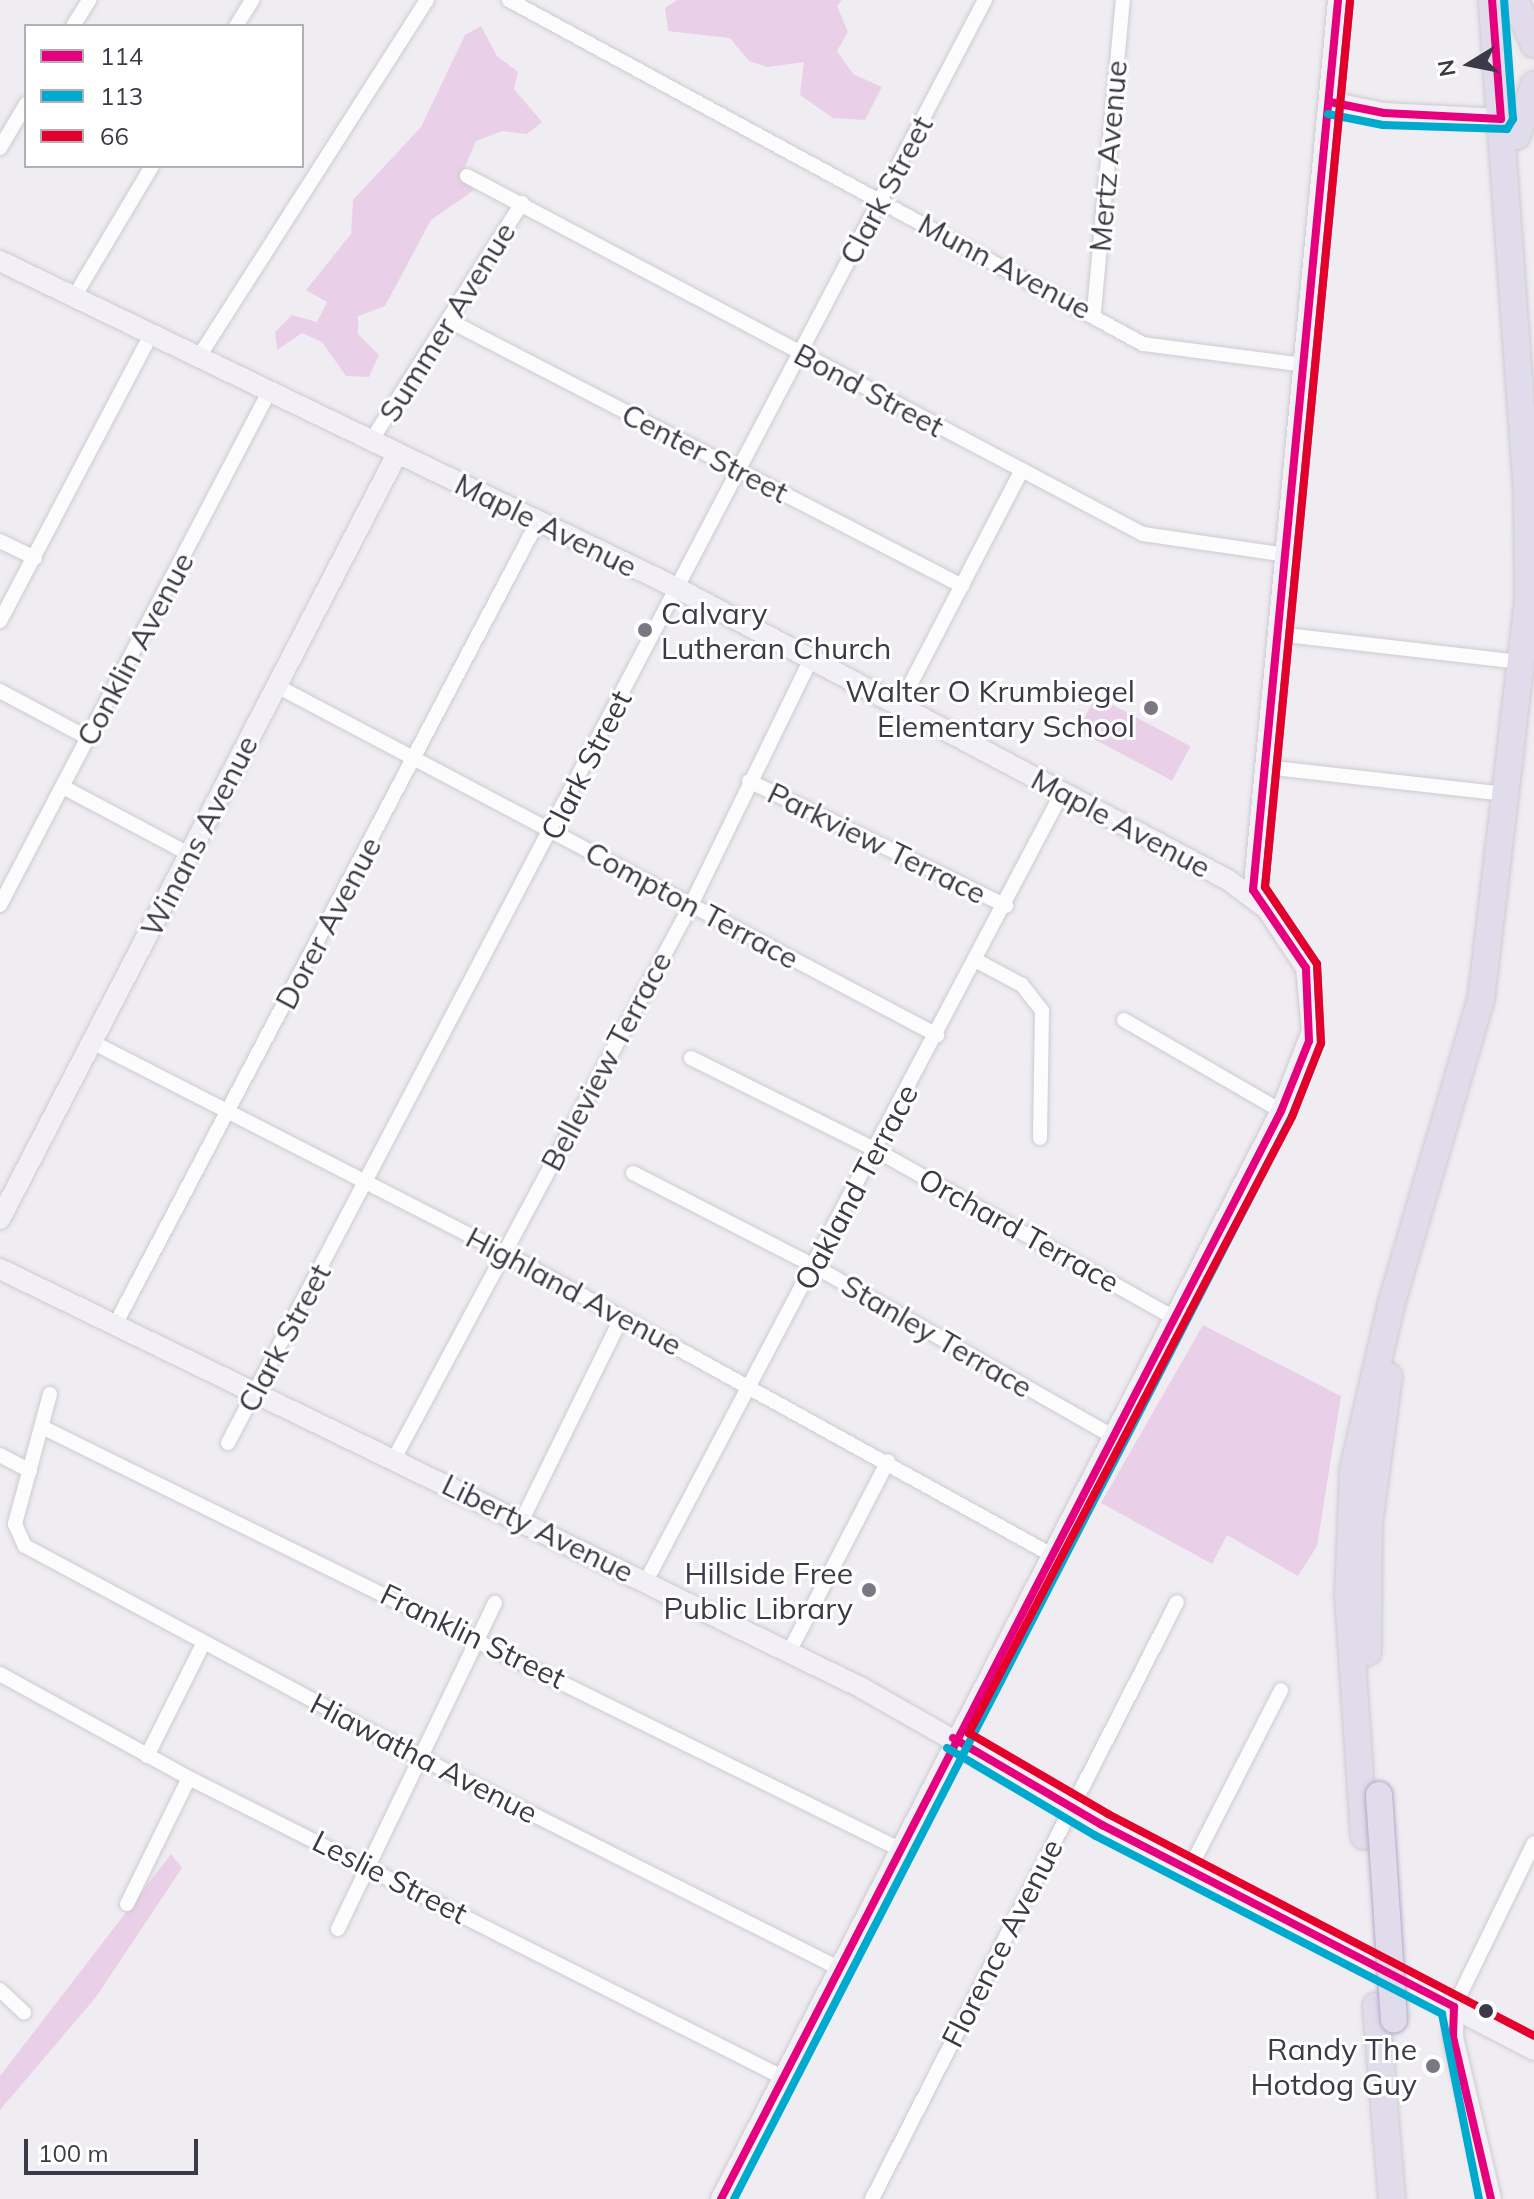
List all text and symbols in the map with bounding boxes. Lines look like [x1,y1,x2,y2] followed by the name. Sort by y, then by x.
[24,24,304,168] legend
[1430,24,1510,104] north arrow
[100,41,143,71] text: 114
[1431,58,1462,79] text: N
[1082,59,1134,253] street label: Mertz Avenue
[100,81,143,111] text: 113
[832,110,940,270] street label: Clark Street
[100,121,129,151] text: 66
[912,205,1098,327] street label: Munn Avenue
[371,216,523,428] street label: Summer Avenue
[788,336,950,444] street label: Bond Street
[616,396,794,510] street label: Center Street
[449,466,643,584] street label: Maple Avenue
[69,546,201,752] street label: Conklin Avenue
[661,595,891,666] place label: Calvary Lutheran Church
[636,621,654,639] marker: Calvary Lutheran Church
[845,673,1135,744] place label: Walter O Krumbiegel Elementary School
[533,684,639,846] street label: Clark Street
[1142,699,1160,717] marker: Walter O Krumbiegel Elementary School
[133,729,265,943] street label: Winans Avenue
[1025,761,1217,885] street label: Maple Avenue
[762,775,992,911] street label: Parkview Terrace
[268,831,388,1015] street label: Dorer Avenue
[579,834,805,976] street label: Compton Terrace
[533,945,679,1177] street label: Belleview Terrace
[787,1078,925,1296] street label: Oakland Terrace
[913,1160,1125,1300] street label: Orchard Terrace
[460,1219,688,1363] street label: Highland Avenue
[230,1258,338,1418] street label: Clark Street
[835,1267,1039,1405] street label: Stanley Terrace
[436,1466,640,1590] street label: Liberty Avenue
[663,1555,853,1626] place label: Hillside Free Public Library
[375,1576,571,1696] street label: Franklin Street
[860,1581,878,1599] marker: Hillside Free Public Library
[304,1685,544,1831] street label: Hiawatha Avenue
[307,1823,473,1931] street label: Leslie Street
[934,1833,1070,2053] street label: Florence Avenue
[1478,2003,1494,2019] unlabelled marker
[1250,2031,1417,2102] place label: Randy The Hotdog Guy
[1424,2057,1442,2075] marker: Randy The Hotdog Guy
[28,2123,202,2173] scale bar
[38,2138,109,2168] text: 100 m

